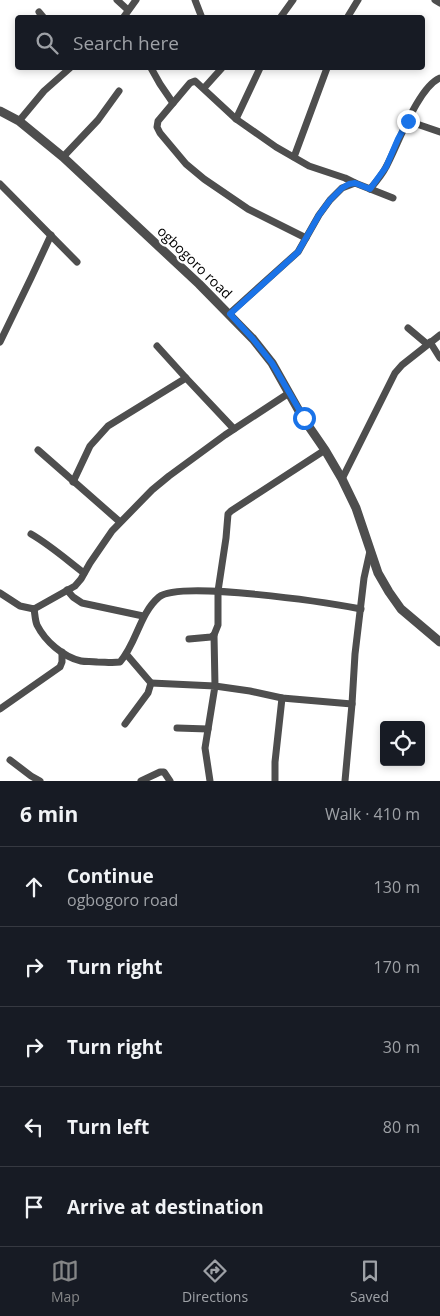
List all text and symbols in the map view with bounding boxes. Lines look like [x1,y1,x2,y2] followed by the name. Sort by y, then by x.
[15,15,425,70] search box
[33,29,61,57] icon: search
[73,30,179,56] text: Search here
[397,110,420,133] route end
[153,221,237,303] street label: ogbogoro road
[293,407,316,430] route start
[380,721,425,766] map controls
[380,721,425,766] button: locate
[20,800,78,828] text: 6 min
[325,803,420,825] text: Walk · 410 m
[67,863,154,889] text: Continue
[20,873,48,901] icon: ahead
[374,876,420,898] text: 130 m
[67,889,178,911] text: ogbogoro road
[20,953,48,981] icon: right
[67,954,162,980] text: Turn right
[374,956,420,978] text: 170 m
[20,1033,48,1061] icon: right
[67,1034,162,1060] text: Turn right
[383,1036,420,1058] text: 30 m
[20,1113,48,1141] icon: left
[67,1114,149,1140] text: Turn left
[383,1116,420,1138] text: 80 m
[20,1193,48,1221] icon: arrive
[67,1194,264,1220] text: Arrive at destination
[51,1257,80,1306] tab: Map
[182,1257,248,1306] tab: Directions
[350,1257,389,1306] tab: Saved

